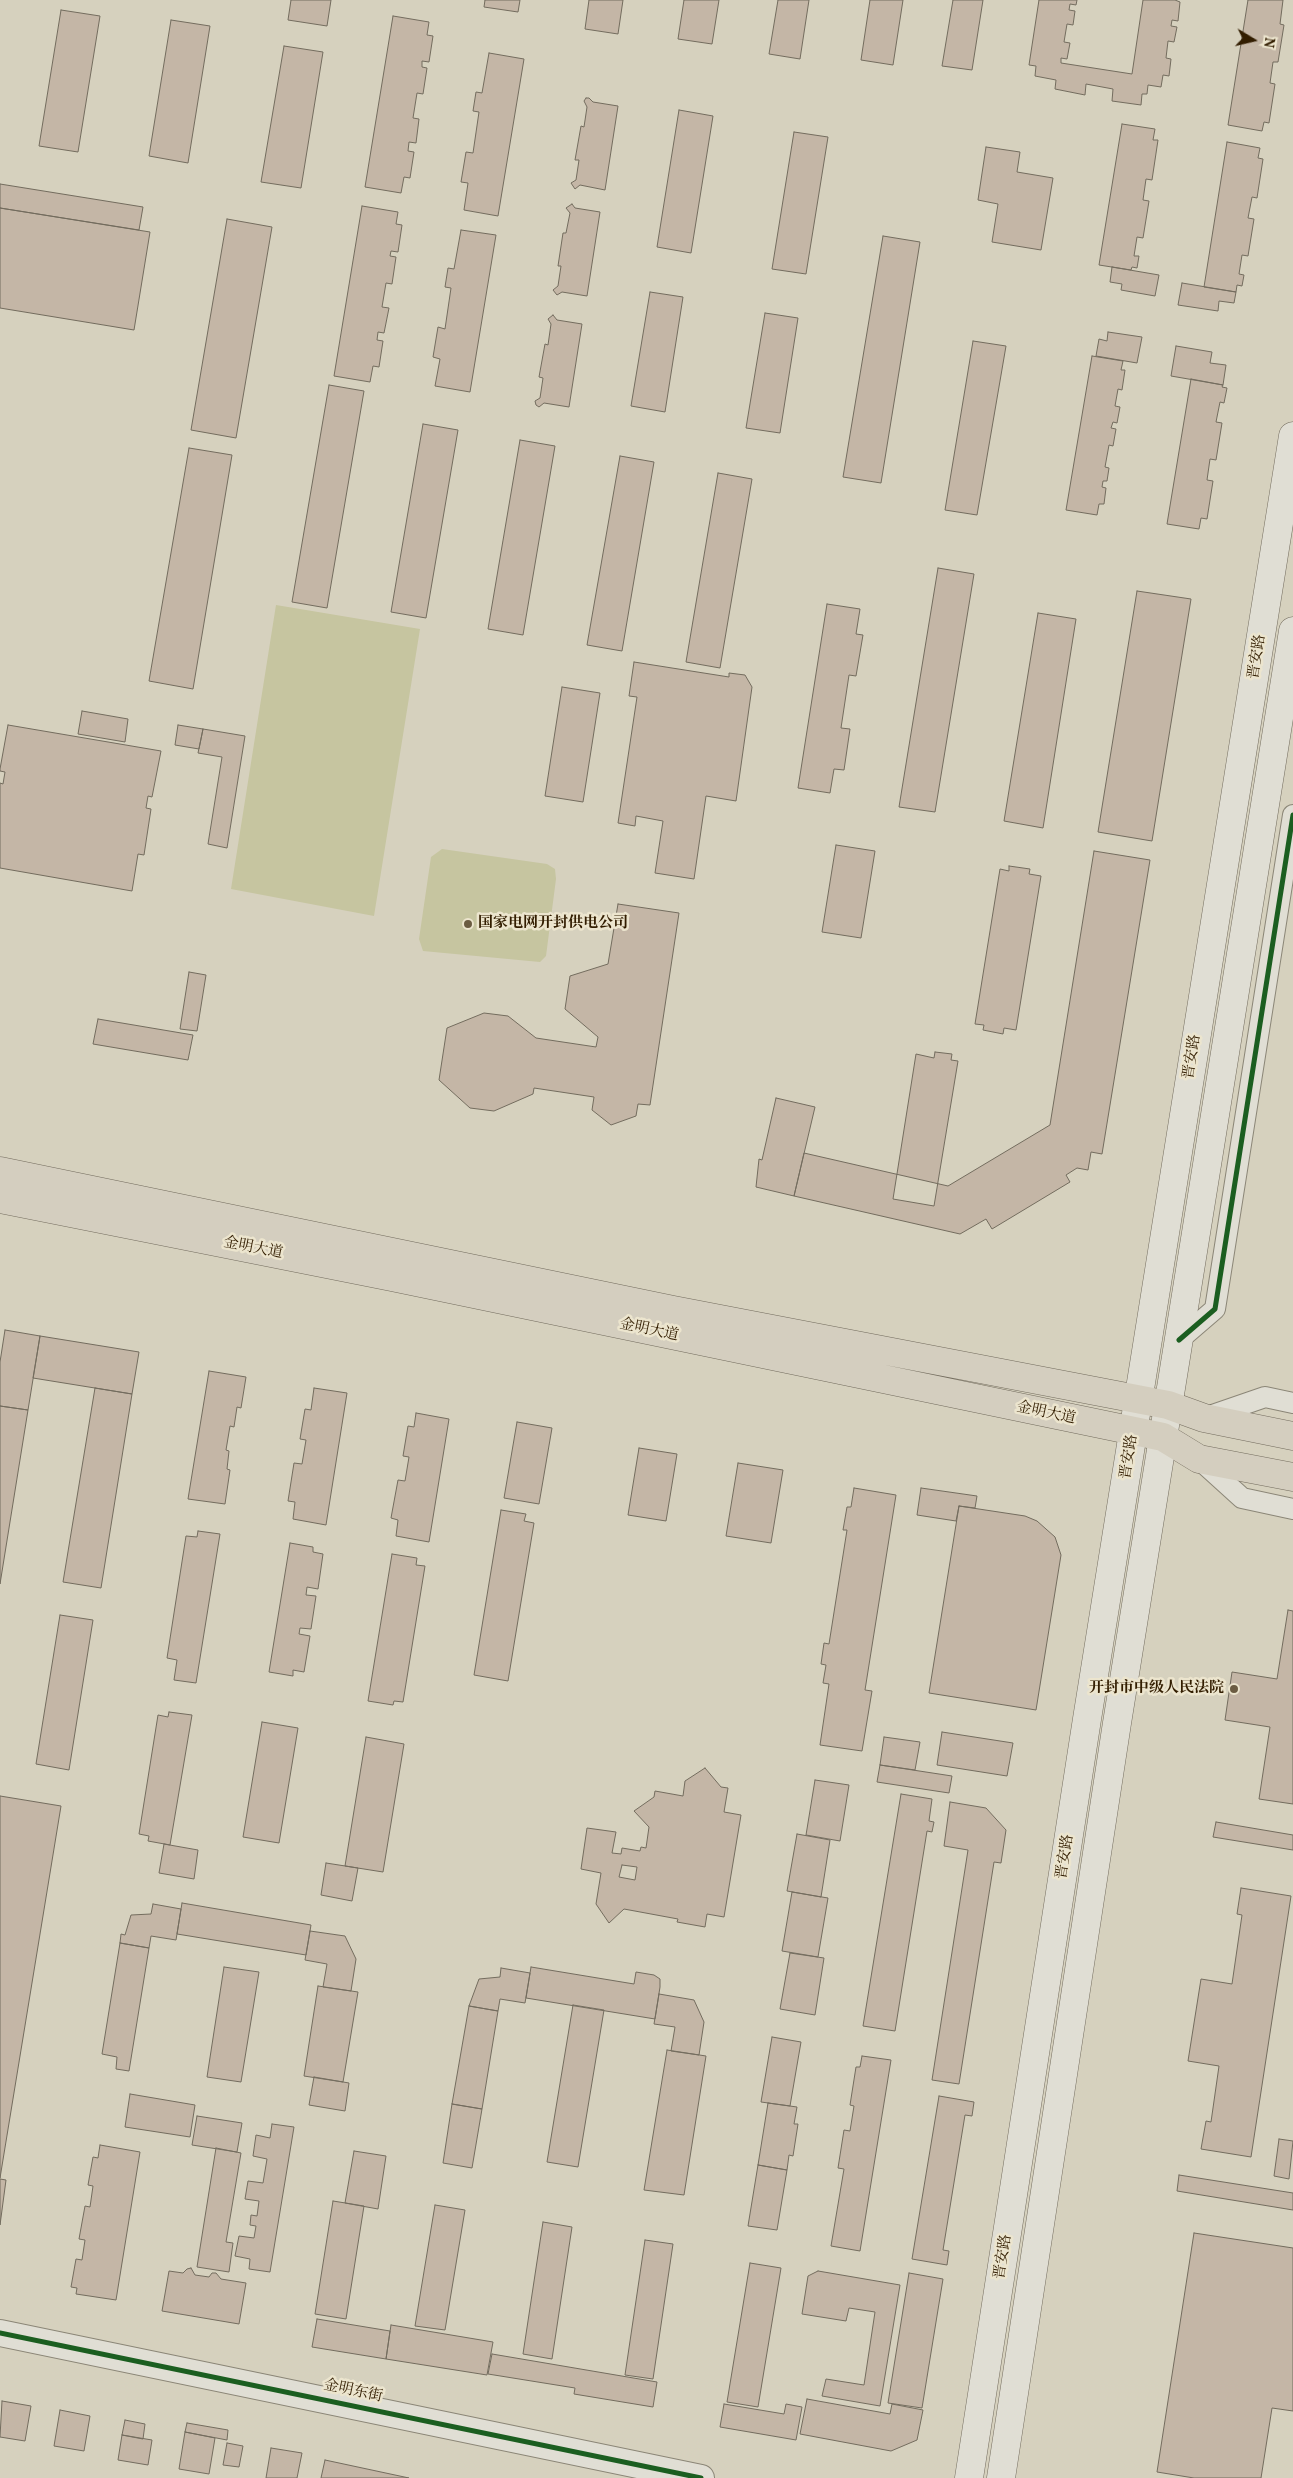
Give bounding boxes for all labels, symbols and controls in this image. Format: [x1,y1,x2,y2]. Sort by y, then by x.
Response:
north arrow [1228,15,1278,65]
text: N [1258,36,1278,49]
street label: 晋安路 [1246,633,1270,681]
place label: 国家电网开封供电公司 [478,915,628,933]
marker: 国家电网开封供电公司 [462,918,474,930]
street label: 晋安路 [1181,1033,1205,1081]
street label: 金明大道 [222,1234,284,1264]
street label: 金明大道 [618,1316,680,1346]
street label: 金明大道 [1015,1399,1077,1429]
street label: 晋安路 [1118,1433,1142,1481]
place label: 开封市中级人民法院 [1089,1680,1224,1698]
marker: 开封市中级人民法院 [1228,1683,1240,1695]
street label: 晋安路 [1054,1833,1078,1881]
street label: 晋安路 [992,2233,1016,2281]
street label: 金明东街 [322,2377,384,2407]

